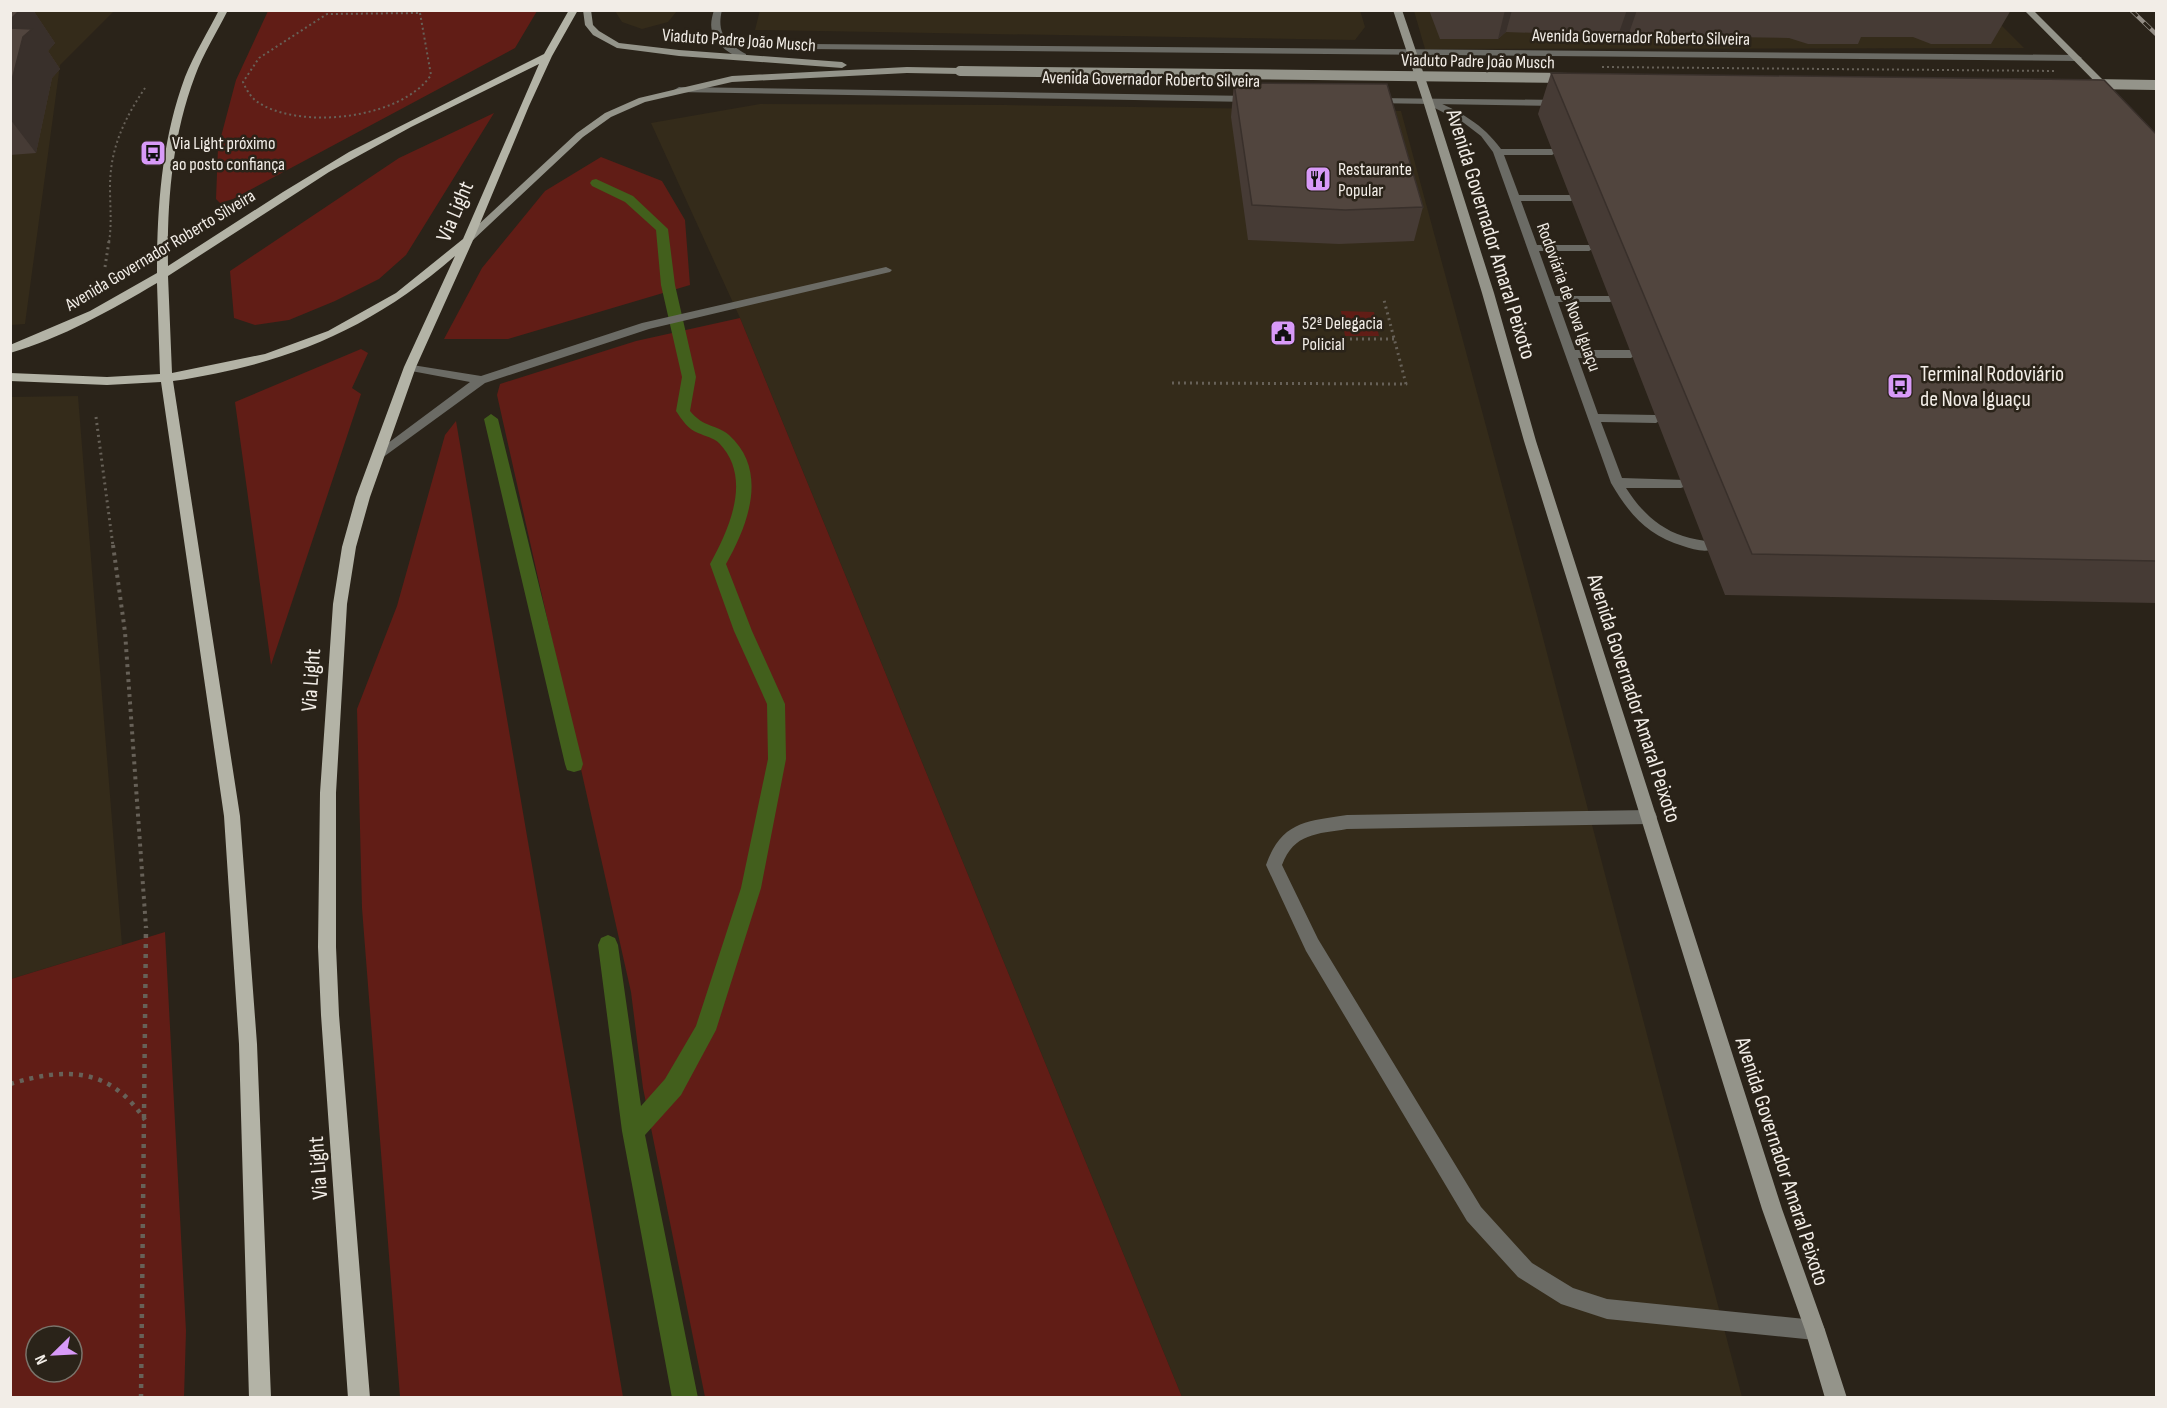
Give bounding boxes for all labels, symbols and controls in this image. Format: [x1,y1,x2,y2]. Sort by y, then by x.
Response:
street label: Viaduto Padre João Musch [661,25,816,56]
street label: Avenida Governador Roberto Silveira [1531,25,1750,50]
street label: Viaduto Padre João Musch [1401,50,1555,73]
street label: Avenida Governador Roberto Silveira [1041,67,1260,92]
street label: Avenida Governador Amaral Peixoto [1439,105,1541,363]
place label: Via Light próximo ao posto confiança [172,133,285,175]
bus stop icon: Via Light próximo ao posto confiança [138,138,168,168]
place label: Restaurante Popular [1338,159,1412,201]
restaurant icon: Restaurante Popular [1303,164,1333,194]
street label: Via Light [431,177,480,246]
street label: Avenida Governador Roberto Silveira [61,185,259,316]
street label: Rodoviária de Nova Iguaçu [1532,220,1605,374]
place label: 52ª Delegacia Policial [1302,313,1383,355]
public building icon: 52ª Delegacia Policial [1268,318,1298,348]
place label: Terminal Rodoviário de Nova Iguaçu [1920,361,2064,413]
bus stop icon: Terminal Rodoviário de Nova Iguaçu [1885,371,1915,401]
street label: Avenida Governador Amaral Peixoto [1580,570,1687,826]
street label: Via Light [296,647,327,713]
street label: Avenida Governador Amaral Peixoto [1728,1033,1835,1289]
street label: Via Light [303,1135,334,1200]
north arrow [24,1324,84,1384]
text: N [31,1352,52,1367]

